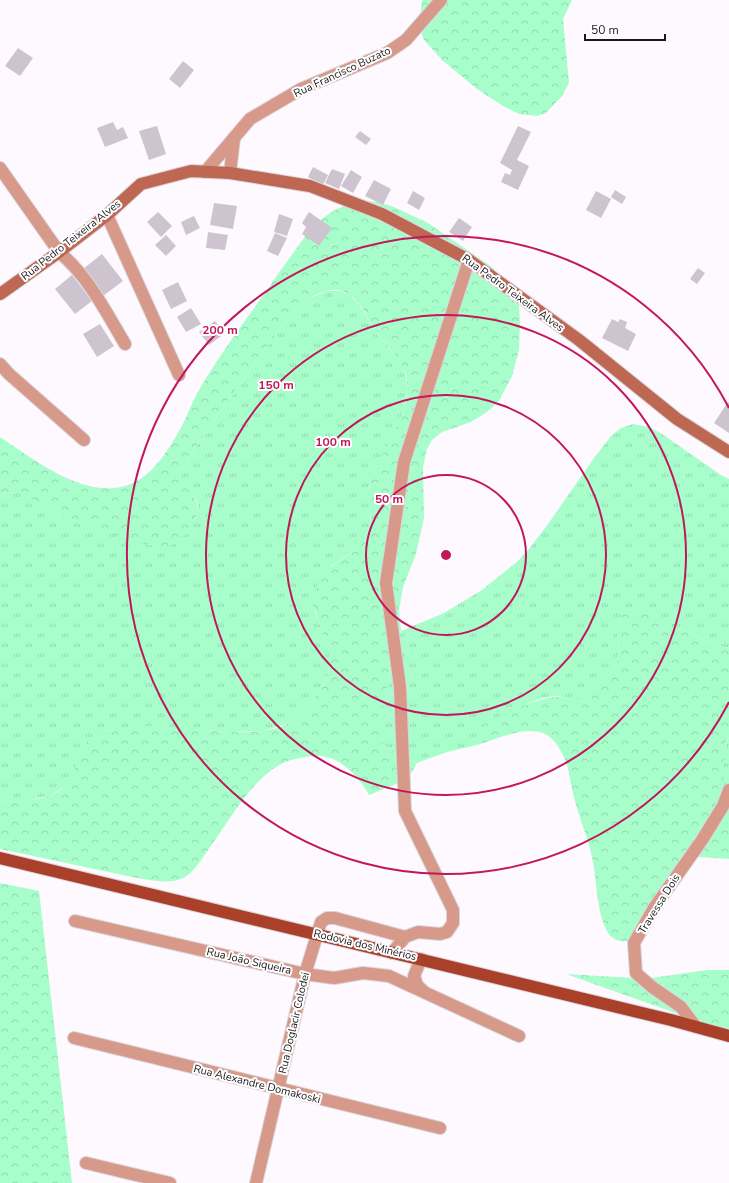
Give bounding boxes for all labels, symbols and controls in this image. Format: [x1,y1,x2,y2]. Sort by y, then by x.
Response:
scale bar [585,16,665,42]
text: 50 m [591,22,619,38]
street label: Rua Francisco Buzato [291,43,393,101]
street label: Rua Pedro Teixeira Alves [18,196,124,284]
street label: Rua Pedro Teixeira Alves [459,251,567,335]
text: 200 m [202,322,238,338]
text: 150 m [258,377,294,393]
text: 100 m [315,434,351,450]
text: 50 m [375,491,403,507]
centre of rings [439,548,453,562]
street label: Travessa Dois [635,871,683,937]
street label: Rodovia dos Minérios [312,926,418,964]
street label: Rua João Siqueira [205,944,293,978]
street label: Rua Doglacir Colodei [275,971,313,1075]
street label: Rua Alexandre Domakoski [192,1061,322,1107]

